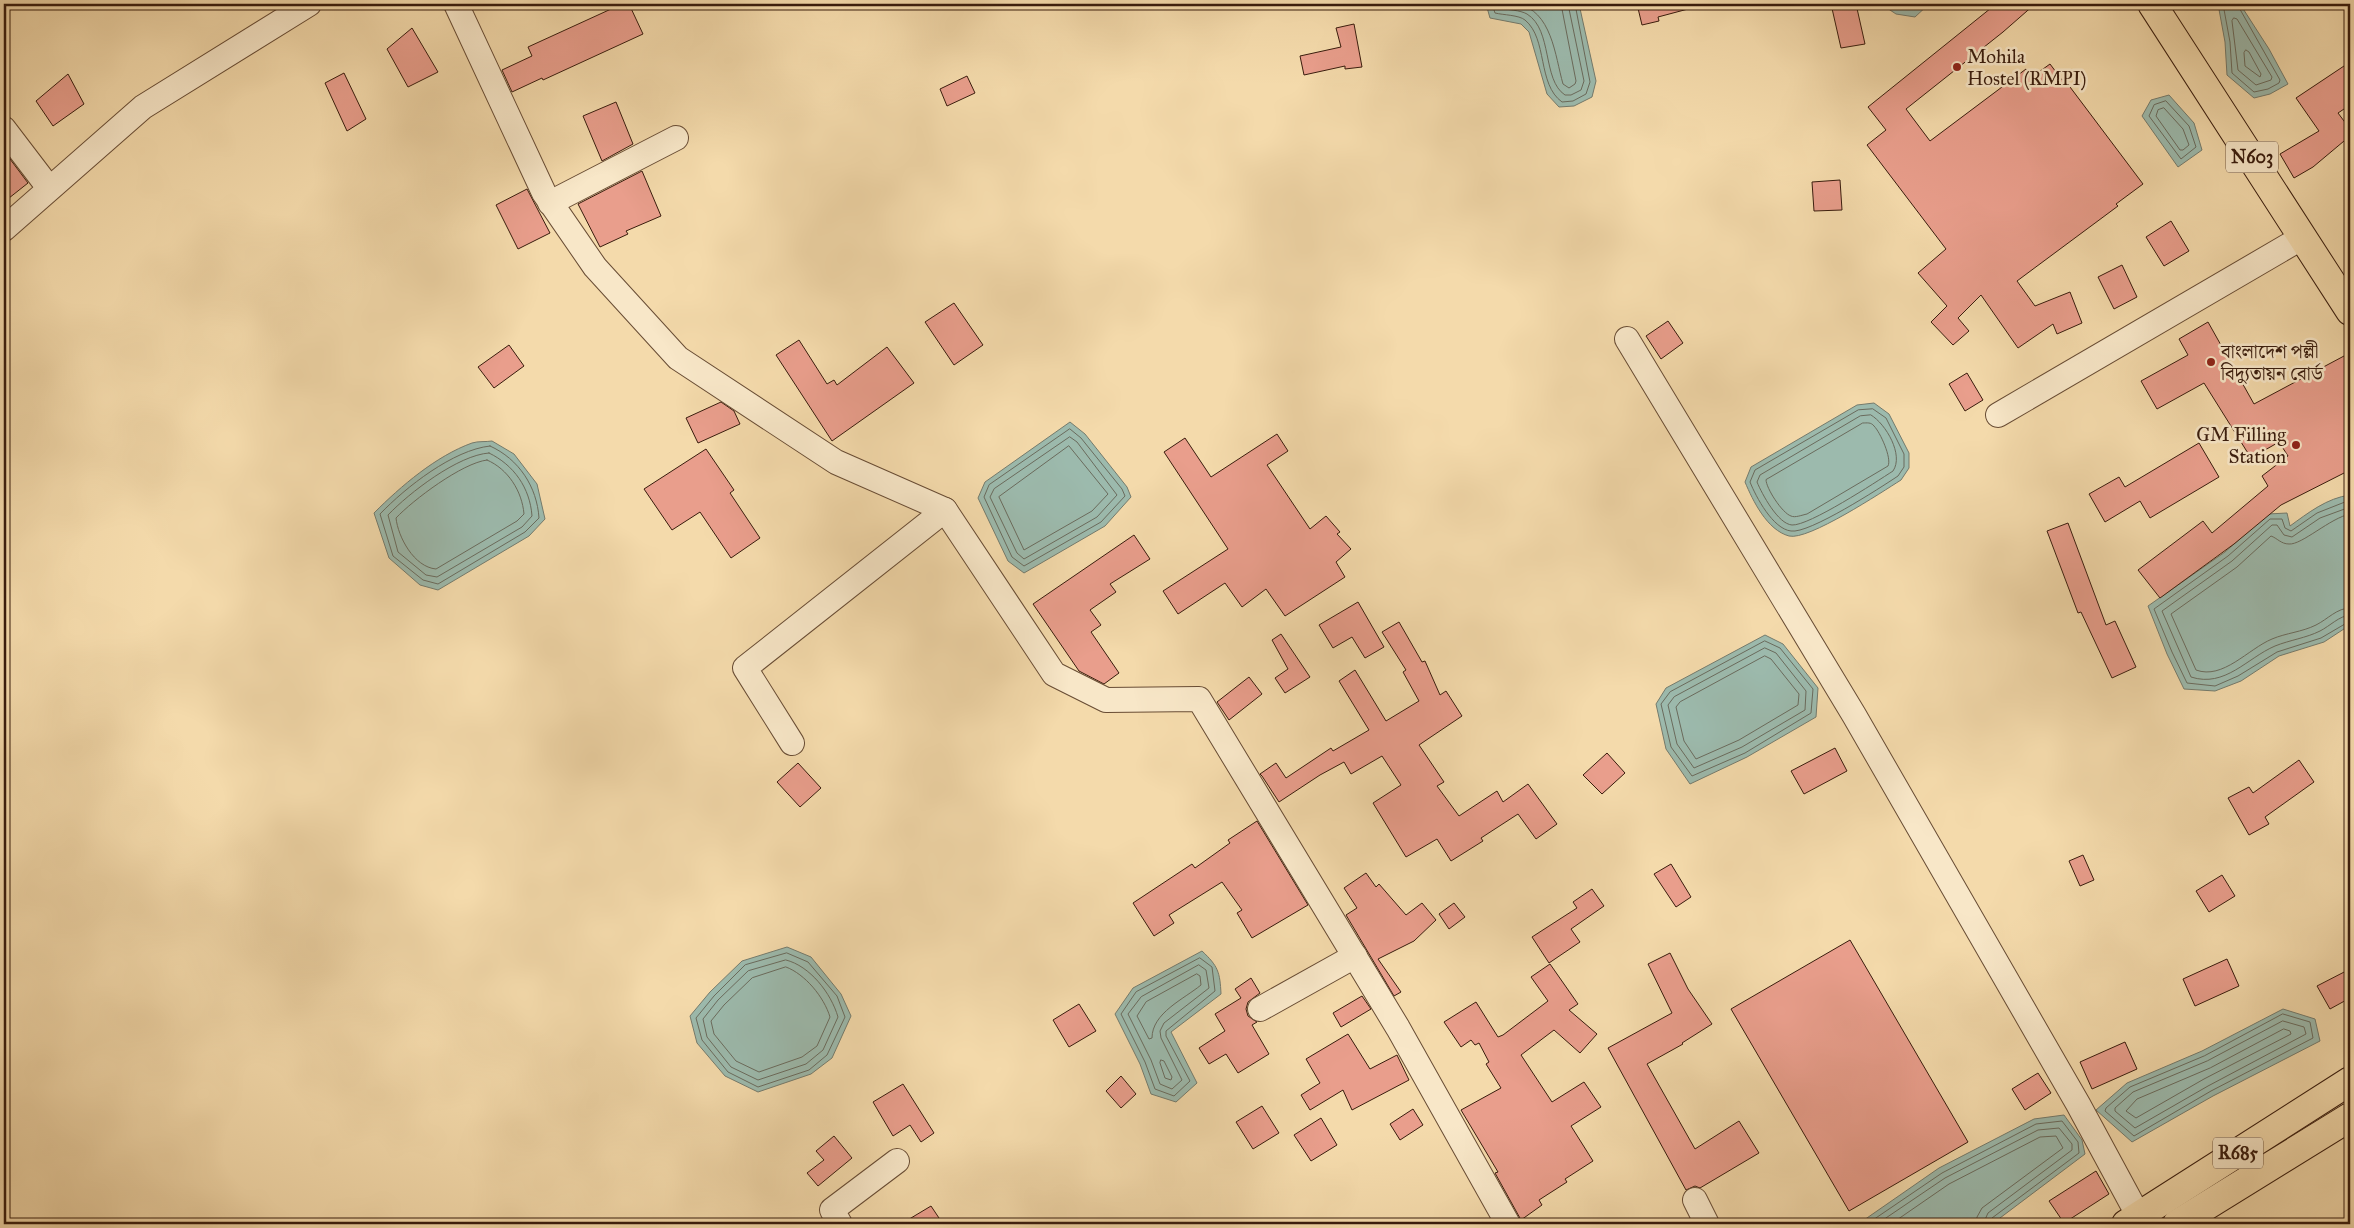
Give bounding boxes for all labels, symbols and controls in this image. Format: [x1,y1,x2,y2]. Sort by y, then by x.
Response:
place label: Mohila Hostel (RMPI) [1967,45,2086,91]
marker: Mohila Hostel (RMPI) [1951,61,1963,73]
road number: N603 [2226,142,2278,172]
place label: বাংলাদেশ পল্লী বিদ্যুতায়ন বোর্ড [2220,340,2324,385]
marker: বাংলাদেশ পল্লী বিদ্যুতায়ন বোর্ড [2205,356,2217,368]
place label: GM Filling Station [2196,423,2286,468]
marker: GM Filling Station [2290,439,2302,451]
road number: R685 [2213,1138,2263,1168]

